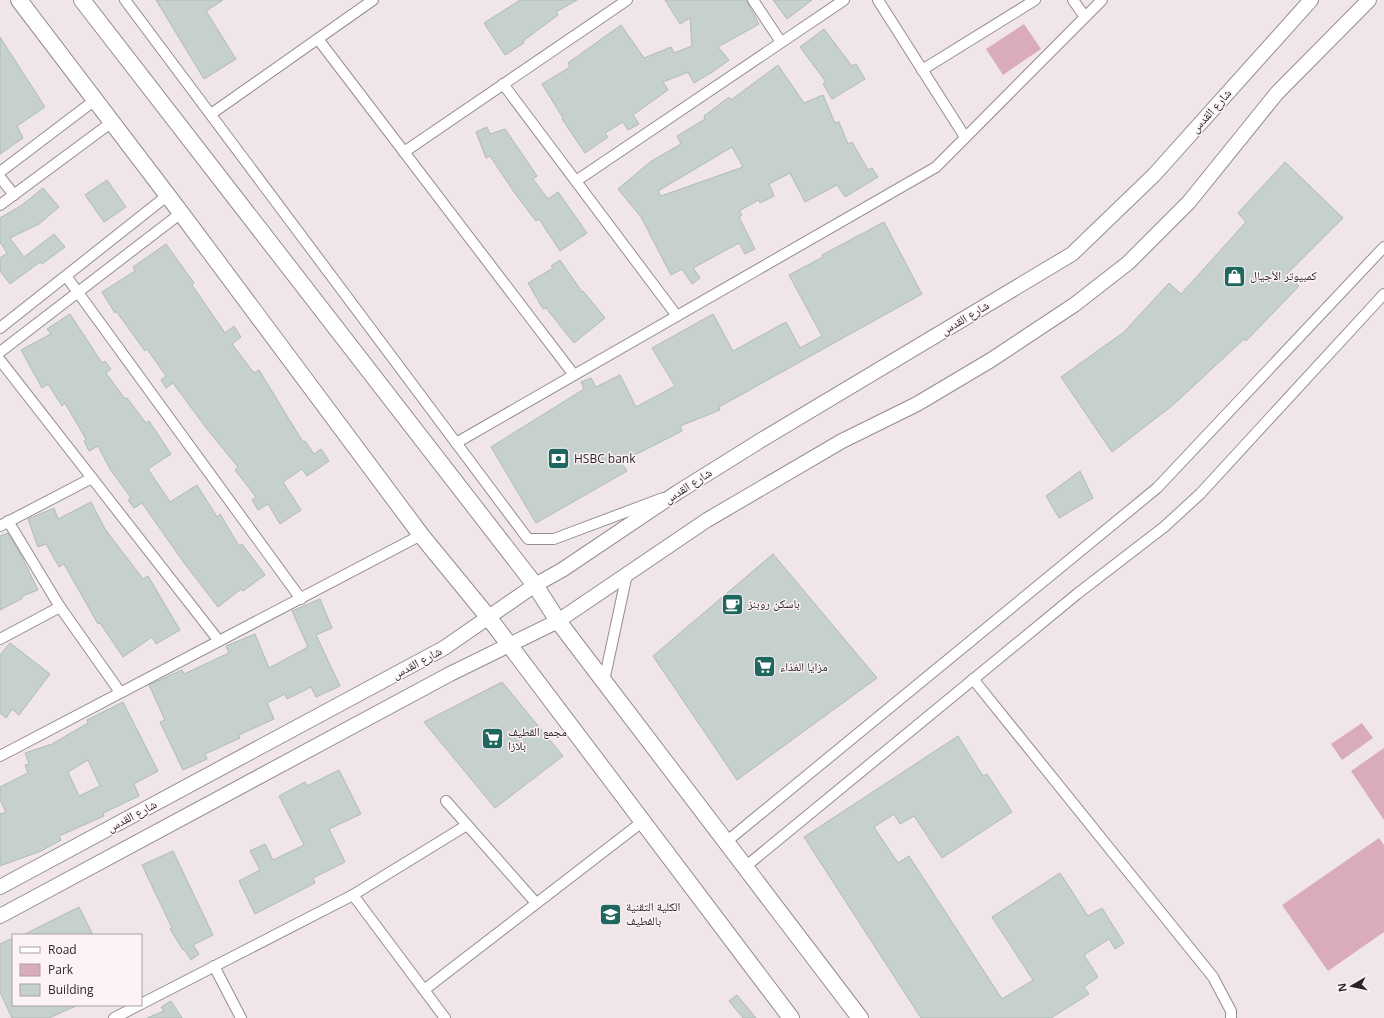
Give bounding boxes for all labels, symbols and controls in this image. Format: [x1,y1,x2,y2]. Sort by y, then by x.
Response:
street label: شارع القدس [1186,85,1235,136]
shop icon: كمبيوتر الأجيال [1222,263,1248,289]
place label: كمبيوتر الأجيال [1250,267,1317,284]
street label: شارع القدس [937,296,992,339]
bank icon: HSBC bank [546,446,572,472]
place label: HSBC bank [574,450,636,467]
street label: شارع القدس [661,464,715,507]
cafe icon: باسكن روبنز [719,591,745,617]
place label: باسكن روبنز [747,595,800,612]
street label: شارع القدس [389,642,445,683]
supermarket icon: مزايا الغذاء [751,654,777,680]
place label: مزايا الغذاء [780,658,828,675]
place label: مجمع القطيف بلازا [508,723,567,754]
supermarket icon: مجمع القطيف بلازا [480,726,506,752]
street label: شارع القدس [104,795,160,836]
place label: الكلية التقنية بالفطيف [626,898,680,929]
school or university icon: الكلية التقنية بالفطيف [597,901,623,927]
legend [12,934,142,1006]
text: Road [48,941,77,958]
text: Park [48,961,74,978]
north arrow [1332,966,1372,1006]
text: Building [48,981,94,998]
text: N [1334,982,1350,993]

